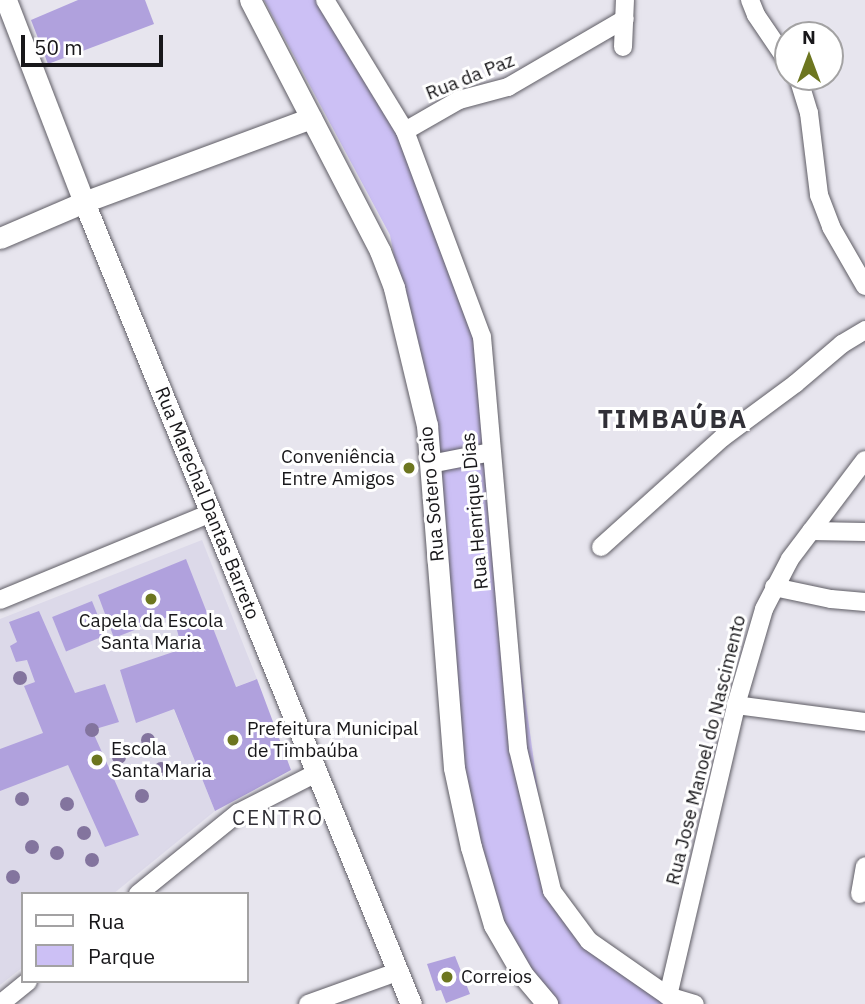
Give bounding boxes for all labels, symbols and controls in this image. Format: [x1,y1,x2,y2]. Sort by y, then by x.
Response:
scale bar [24,21,166,65]
north arrow [774,21,844,91]
text: N [802,25,816,49]
text: 50 m [34,33,83,61]
street label: Rua da Paz [422,49,518,105]
street label: Rua Marechal Dantas Barreto [150,383,264,623]
district label: TIMBAÚBA [599,403,747,435]
street label: Rua Sotero Caio [415,425,449,563]
street label: Rua Henrique Dias [457,432,493,590]
place label: Conveniência Entre Amigos [281,446,395,490]
marker: Conveniência Entre Amigos [401,460,417,476]
marker: Capela da Escola Santa Maria [143,591,159,607]
place label: Capela da Escola Santa Maria [79,610,223,654]
street label: Rua Jose Manoel do Nascimento [661,613,751,887]
place label: Prefeitura Municipal de Timbaúba [247,718,418,762]
marker: Prefeitura Municipal de Timbaúba [225,732,241,748]
place label: Escola Santa Maria [111,738,212,782]
marker: Escola Santa Maria [89,752,105,768]
district label: CENTRO [233,804,323,830]
legend [21,892,248,983]
text: Rua [88,907,125,935]
text: Parque [88,942,155,970]
place label: Correios [461,966,532,988]
marker: Correios [439,969,455,985]

